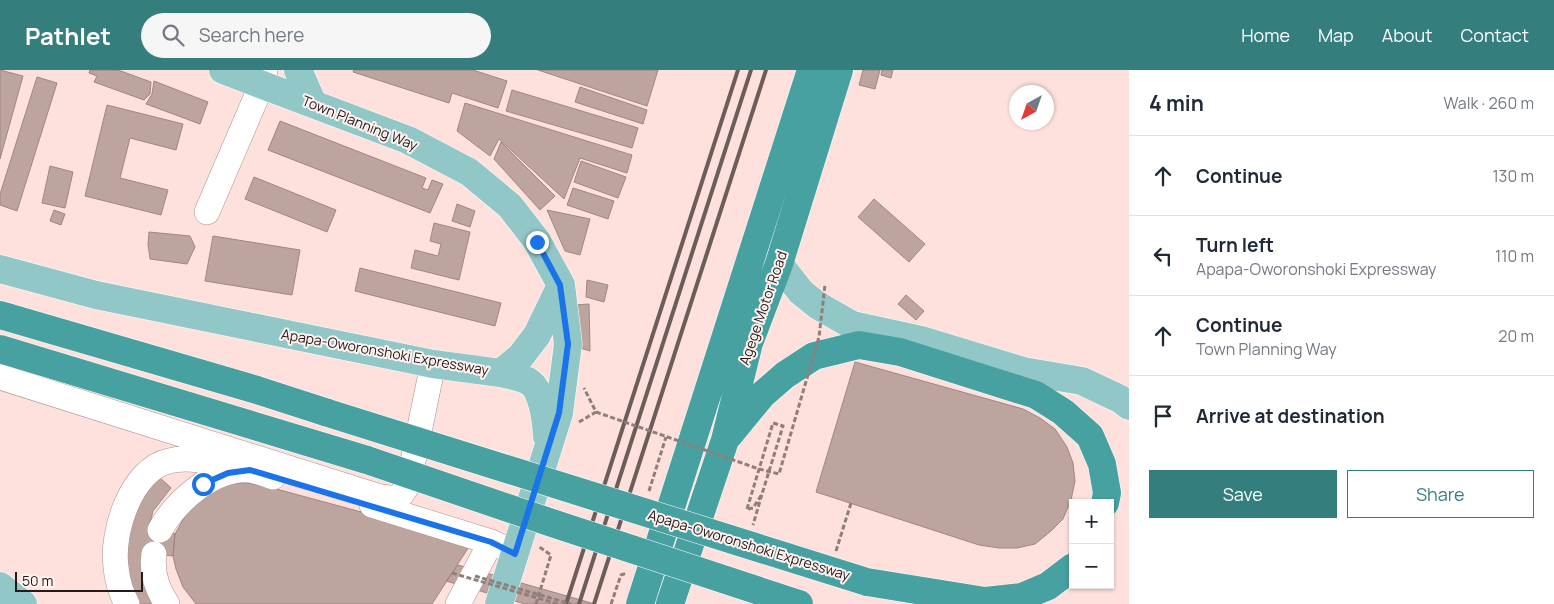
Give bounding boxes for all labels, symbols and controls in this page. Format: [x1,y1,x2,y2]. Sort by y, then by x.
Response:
search box [141,13,491,58]
text: Pathlet [25,19,111,52]
icon: search [159,21,187,49]
text: Search here [199,22,304,48]
text: Home [1241,23,1290,47]
text: Map [1318,23,1354,47]
text: About [1382,23,1432,47]
text: Contact [1460,23,1529,47]
north arrow [1009,85,1054,130]
text: 4 min [1149,89,1204,117]
street label: Town Planning Way [300,91,421,155]
text: Walk · 260 m [1444,92,1534,114]
icon: ahead [1149,162,1177,190]
text: Continue [1196,163,1282,189]
text: 130 m [1492,165,1534,187]
route end [526,231,549,254]
text: Turn left [1196,232,1274,258]
icon: left [1149,242,1177,270]
text: 110 m [1495,245,1534,267]
street label: Agege Motor Road [734,248,791,367]
text: Apapa-Oworonshoki Expressway [1196,258,1437,280]
text: Continue [1196,312,1282,338]
icon: ahead [1149,322,1177,350]
street label: Apapa-Oworonshoki Expressway [280,324,491,379]
text: 20 m [1498,325,1534,347]
text: Town Planning Way [1196,338,1337,360]
icon: arrive [1149,402,1177,430]
text: Arrive at destination [1196,403,1385,429]
button: Save [1149,470,1337,518]
button: Share [1347,470,1534,518]
route start [192,473,215,496]
map controls [1069,499,1114,589]
button: + [1069,499,1114,544]
street label: Apapa-Oworonshoki Expressway [646,505,853,585]
button: − [1069,544,1114,589]
scale bar [15,569,142,592]
text: 50 m [22,571,53,590]

